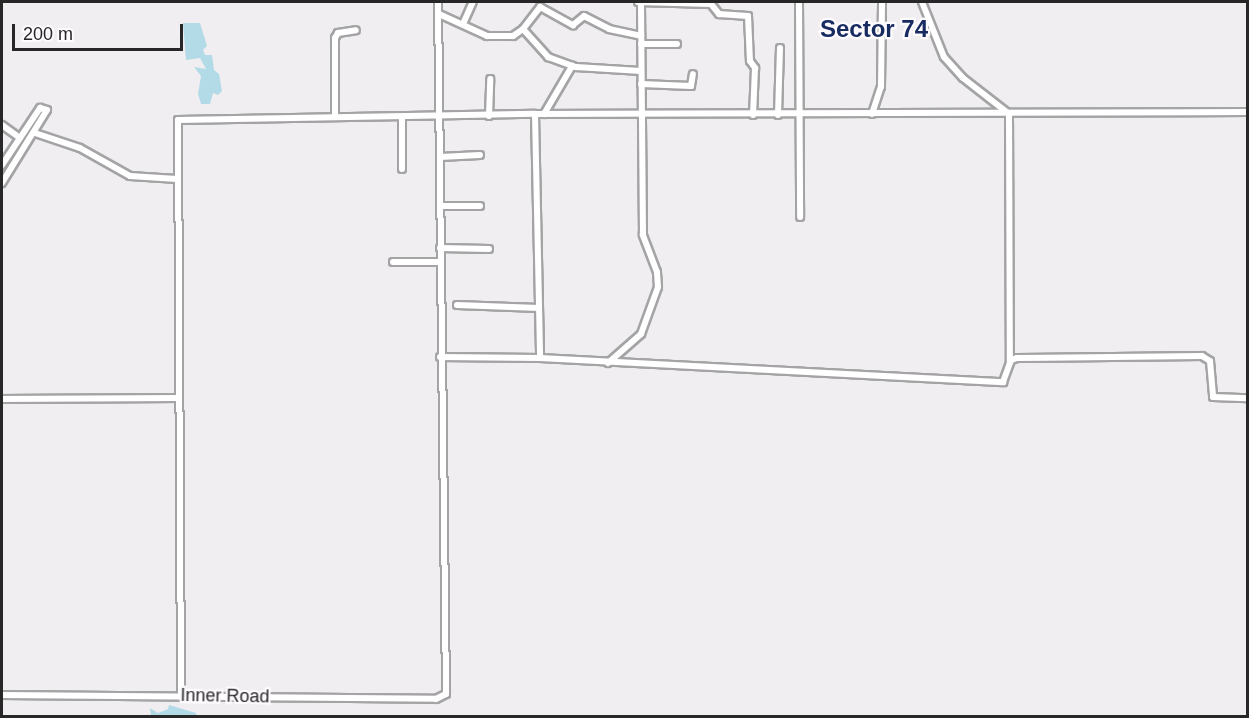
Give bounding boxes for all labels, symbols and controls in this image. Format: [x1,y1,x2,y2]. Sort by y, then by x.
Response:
scale bar [15,12,186,50]
district label: Sector 74 [820,15,928,43]
text: 200 m [23,24,73,44]
street label: Inner Road [180,684,270,708]

